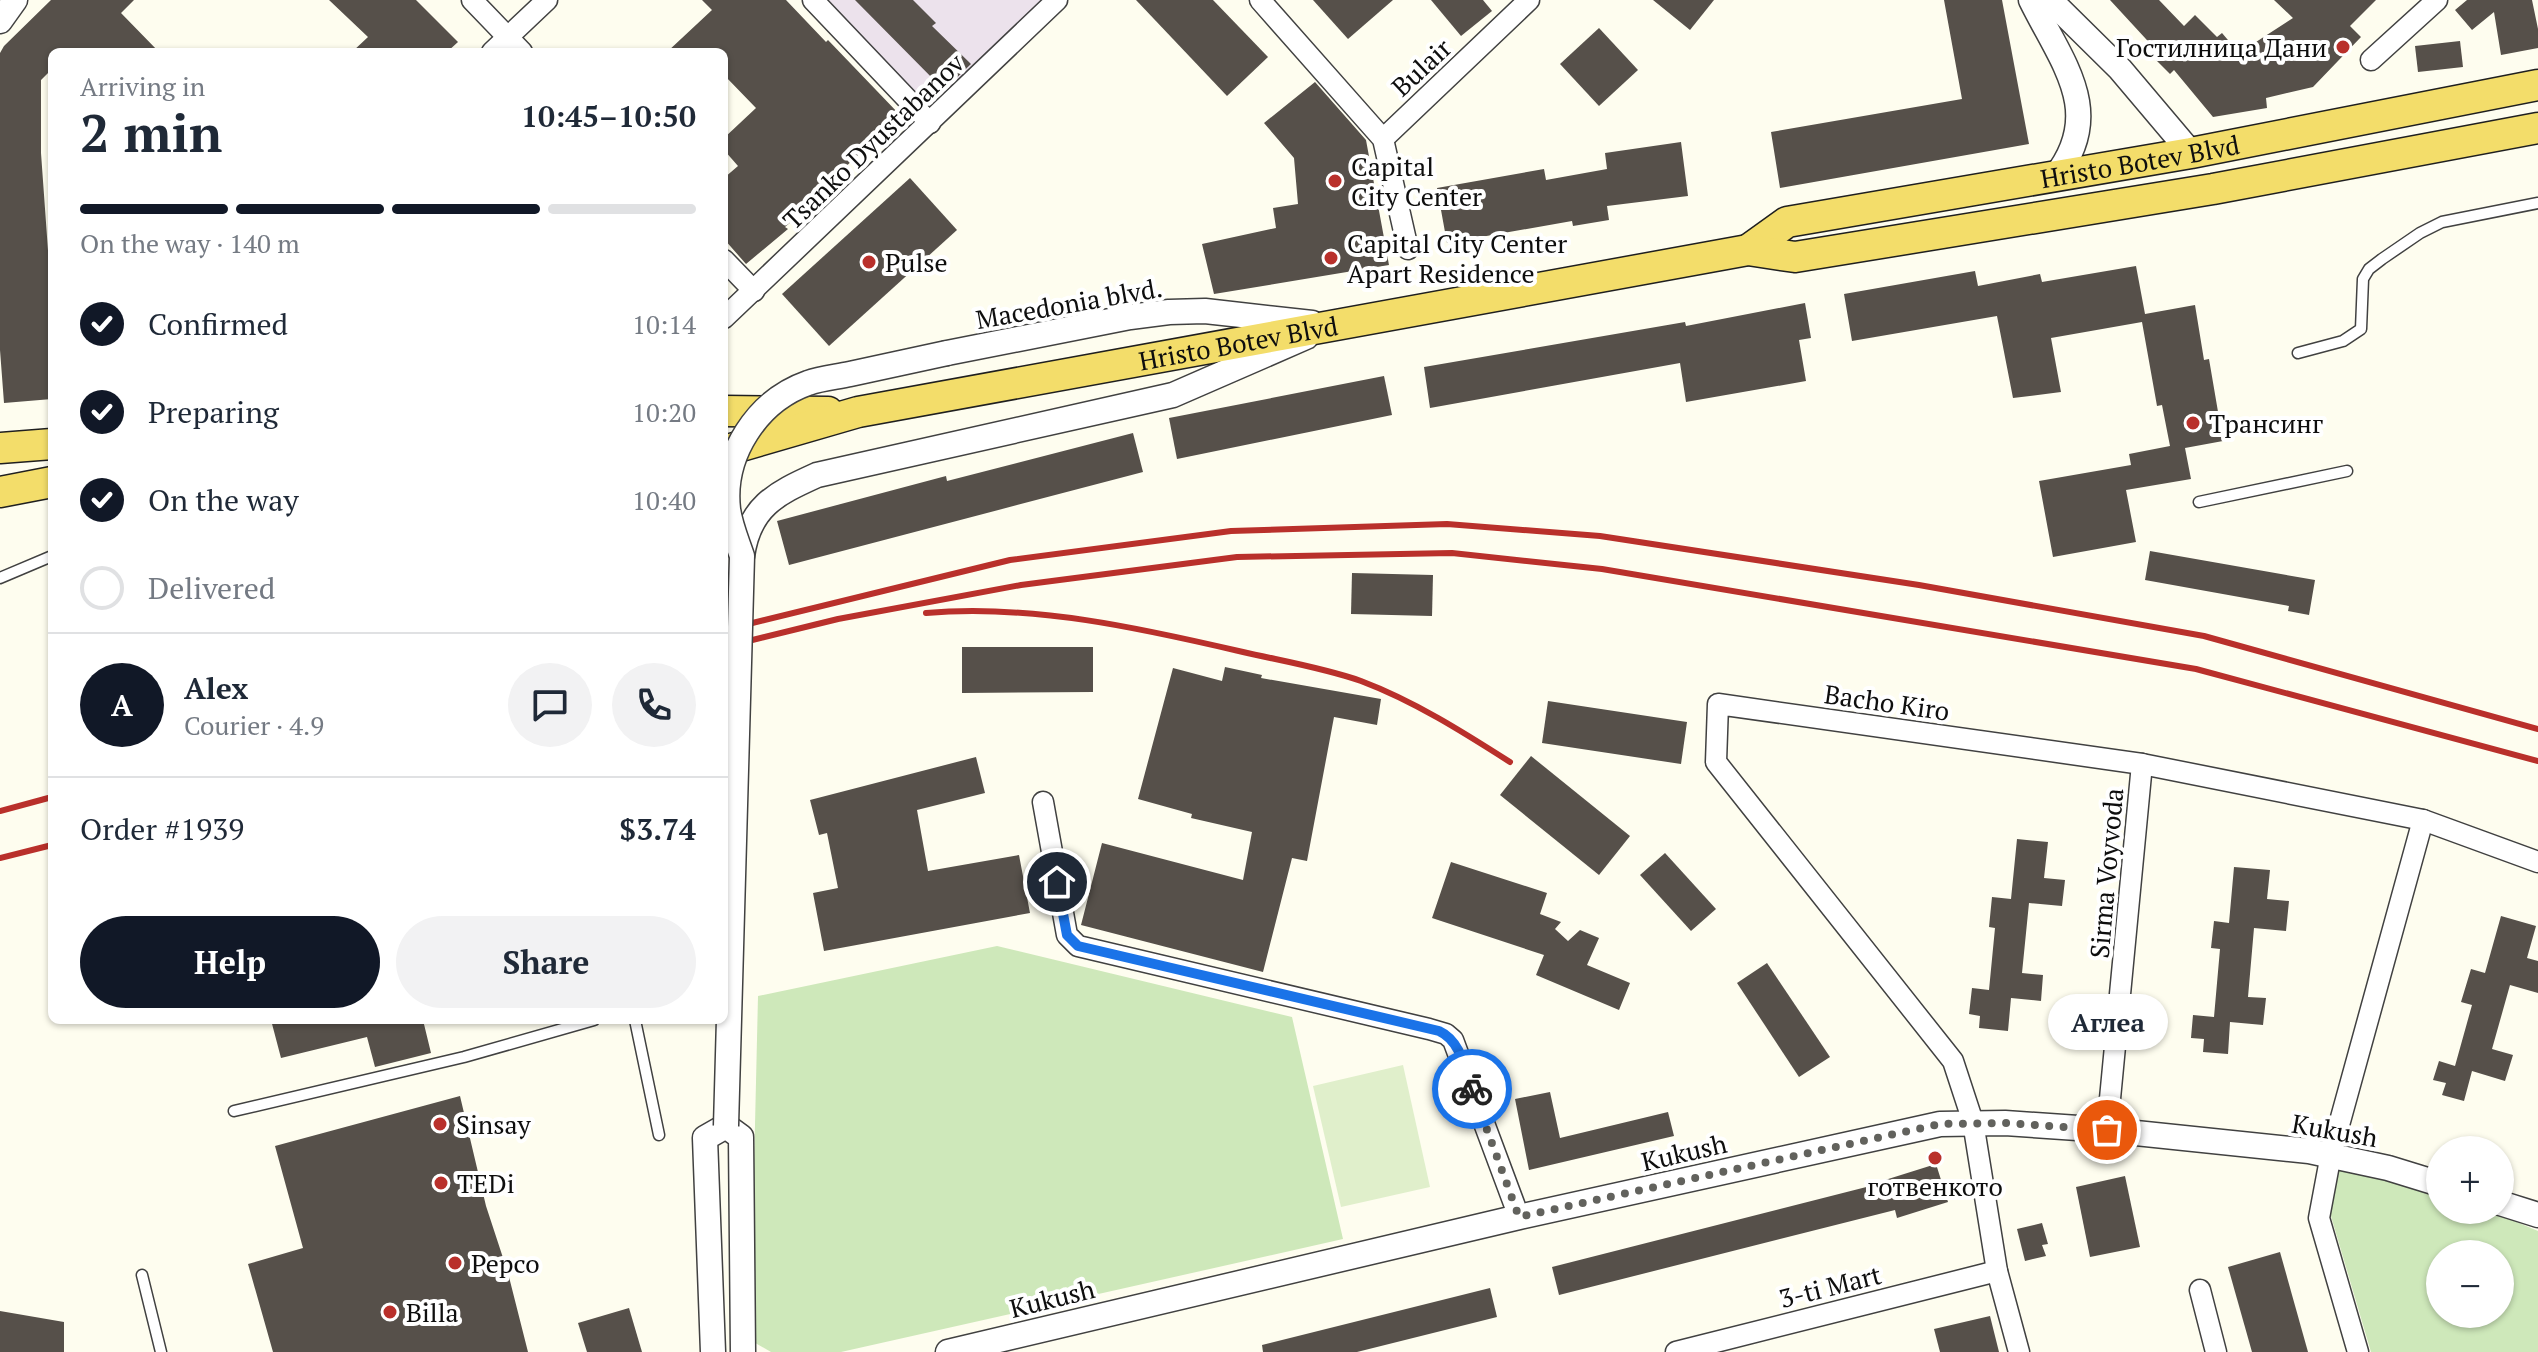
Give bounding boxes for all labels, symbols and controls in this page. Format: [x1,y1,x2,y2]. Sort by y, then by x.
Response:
place label: Гостилница Дани [2116,30,2327,64]
street label: Bulair [1384,31,1458,103]
marker: Гостилница Дани [2334,38,2352,56]
street label: Tsanko Dyustabanov [775,45,971,236]
text: Arriving in [80,69,205,103]
text: 10:45–10:50 [521,96,696,136]
text: 2 min [80,98,222,167]
street label: Hristo Botev Blvd [2038,127,2242,195]
place label: Capital City Center [1351,149,1482,213]
marker: Capital City Center [1326,172,1344,190]
text: On the way · 140 m [80,226,300,260]
place label: Capital City Center Apart Residence [1347,226,1567,290]
place label: Pulse [885,245,948,279]
marker: Capital City Center Apart Residence [1322,249,1340,267]
marker: Pulse [860,253,878,271]
street label: Macedonia blvd. [973,270,1165,336]
icon: check [80,302,124,346]
text: Confirmed [148,304,288,344]
text: 10:14 [632,307,696,341]
street label: Hristo Botev Blvd [1136,308,1340,378]
icon: check [80,390,124,434]
text: Preparing [148,392,279,432]
text: 10:20 [632,395,696,429]
place label: Трансинг [2209,406,2323,440]
marker: Трансинг [2184,414,2202,432]
icon: check [80,478,124,522]
text: On the way [148,480,299,520]
text: 10:40 [632,483,696,517]
text: Delivered [148,568,275,608]
button: chat [508,663,592,747]
button: phone [612,663,696,747]
text: Alex [184,668,248,708]
street label: Bacho Kiro [1822,676,1952,728]
text: A [111,685,133,725]
text: Courier · 4.9 [184,708,324,742]
street label: Sirma Voyvoda [2082,786,2130,960]
text: Order #1939 [80,809,244,849]
text: $3.74 [619,809,696,849]
pin [1023,848,1091,916]
icon: home [1035,860,1079,904]
button: Help [80,916,380,1008]
button: Share [396,916,696,1008]
callout: Аглеа [2047,994,2167,1050]
text: Аглеа [2071,1005,2145,1039]
courier [1432,1049,1512,1129]
icon: bike [1450,1067,1494,1111]
pin [2073,1096,2141,1164]
street label: Kukush [2289,1106,2381,1154]
place label: Sinsay [456,1107,532,1141]
icon: bag [2085,1108,2129,1152]
marker: Sinsay [431,1115,449,1133]
street label: Kukush [1638,1126,1730,1178]
map controls [2426,1136,2514,1328]
button: + [2426,1136,2514,1224]
marker: готвенкото [1926,1149,1944,1167]
place label: TEDi [457,1166,514,1200]
place label: готвенкото [1867,1169,2003,1203]
marker: TEDi [432,1174,450,1192]
button: − [2426,1240,2514,1328]
place label: Pepco [471,1246,540,1280]
marker: Pepco [446,1254,464,1272]
street label: 3-ti Mart [1775,1257,1885,1315]
street label: Kukush [1006,1271,1098,1325]
place label: Billa [406,1295,459,1329]
marker: Billa [381,1303,399,1321]

